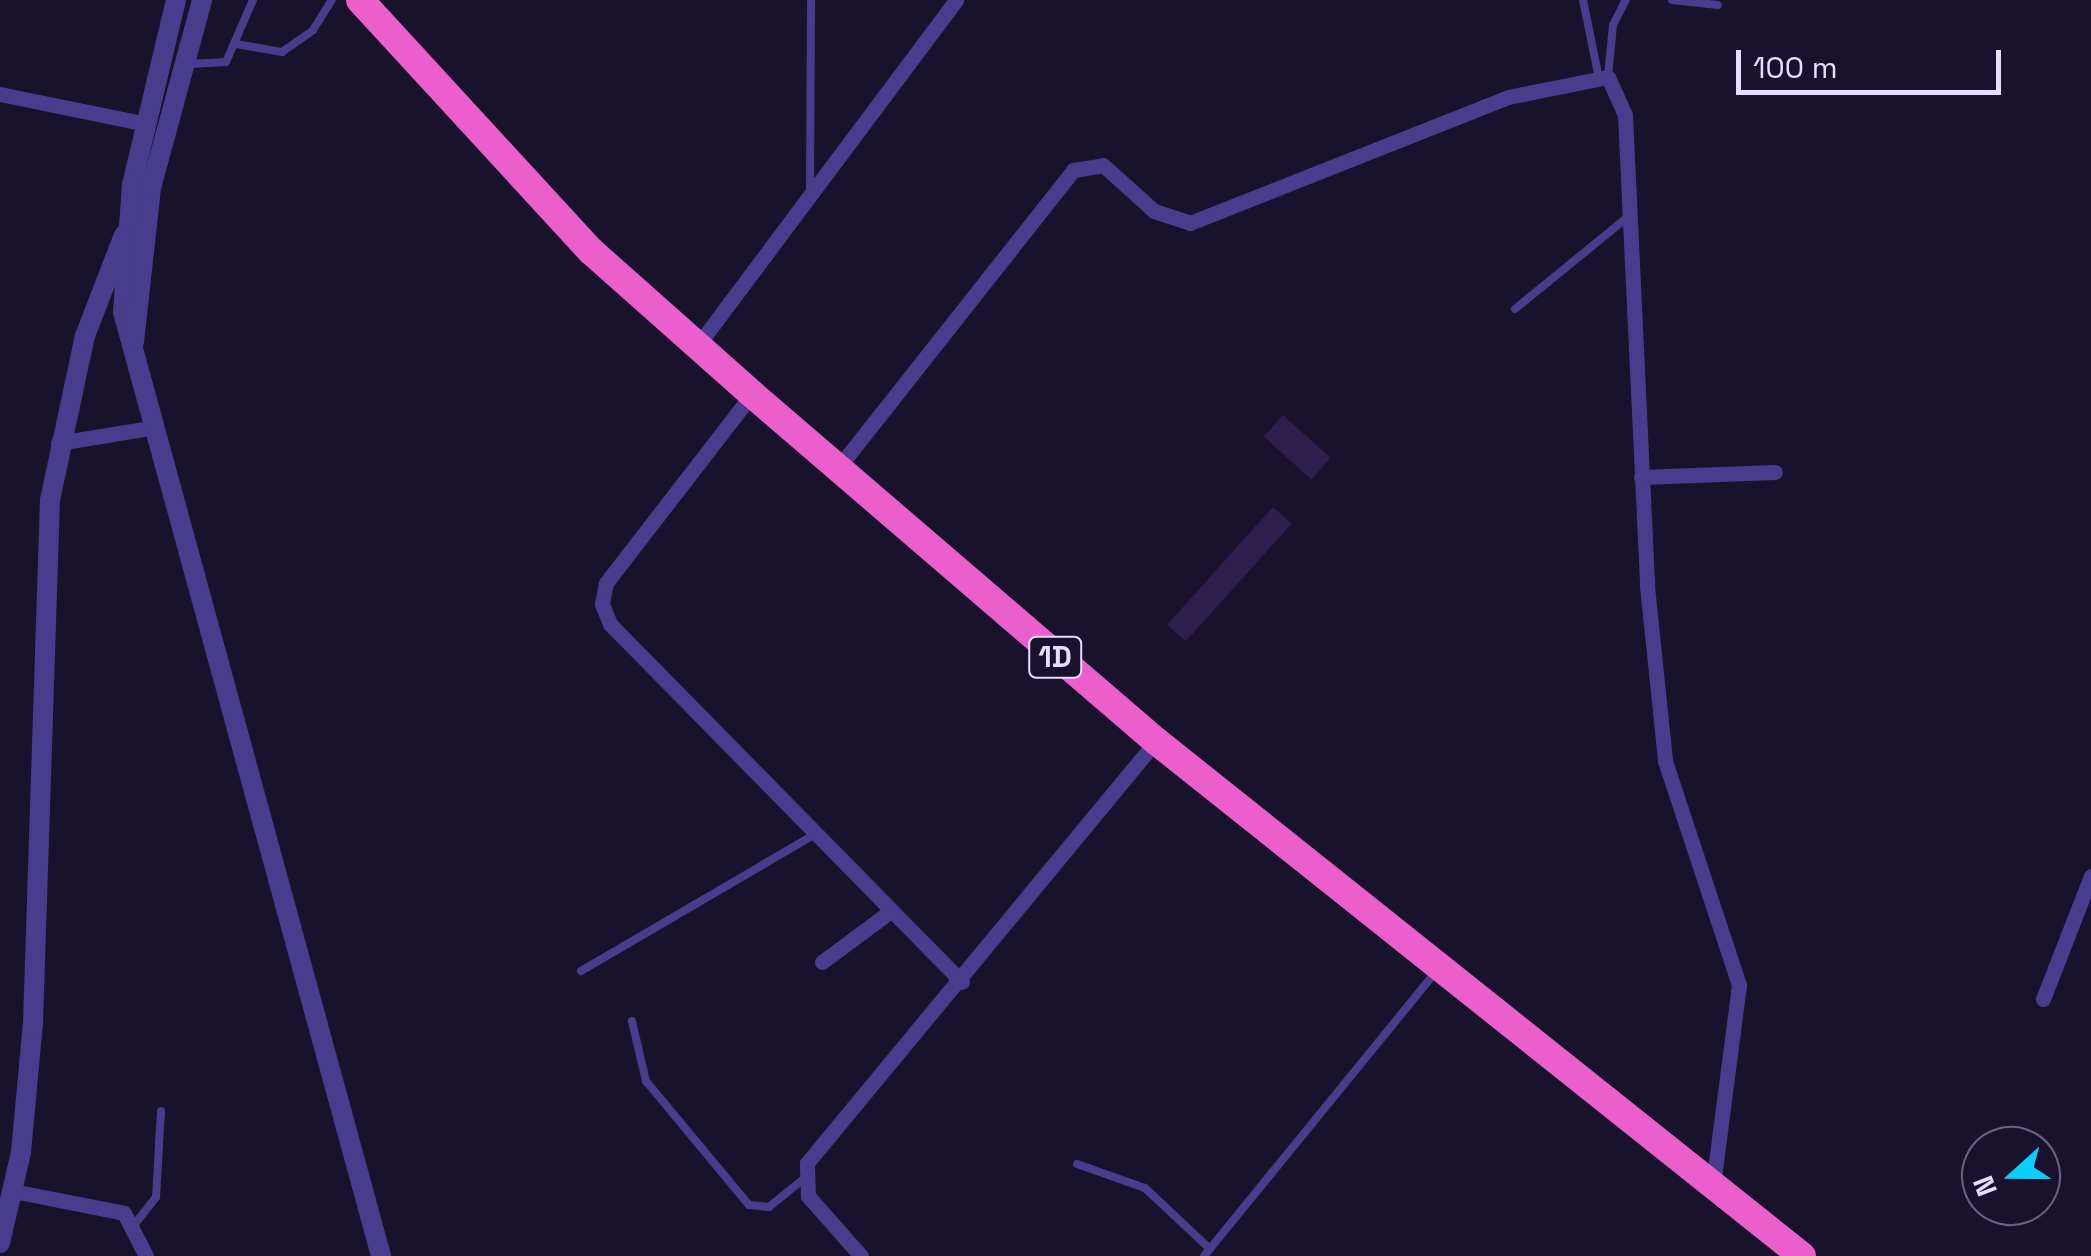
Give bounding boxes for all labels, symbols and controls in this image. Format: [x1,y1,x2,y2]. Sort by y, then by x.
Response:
scale bar [1741,30,2006,92]
text: 100 m [1753,48,1838,87]
road number: 1D [1028,632,1082,682]
north arrow [1961,1126,2061,1226]
text: N [1965,1171,2005,1201]

